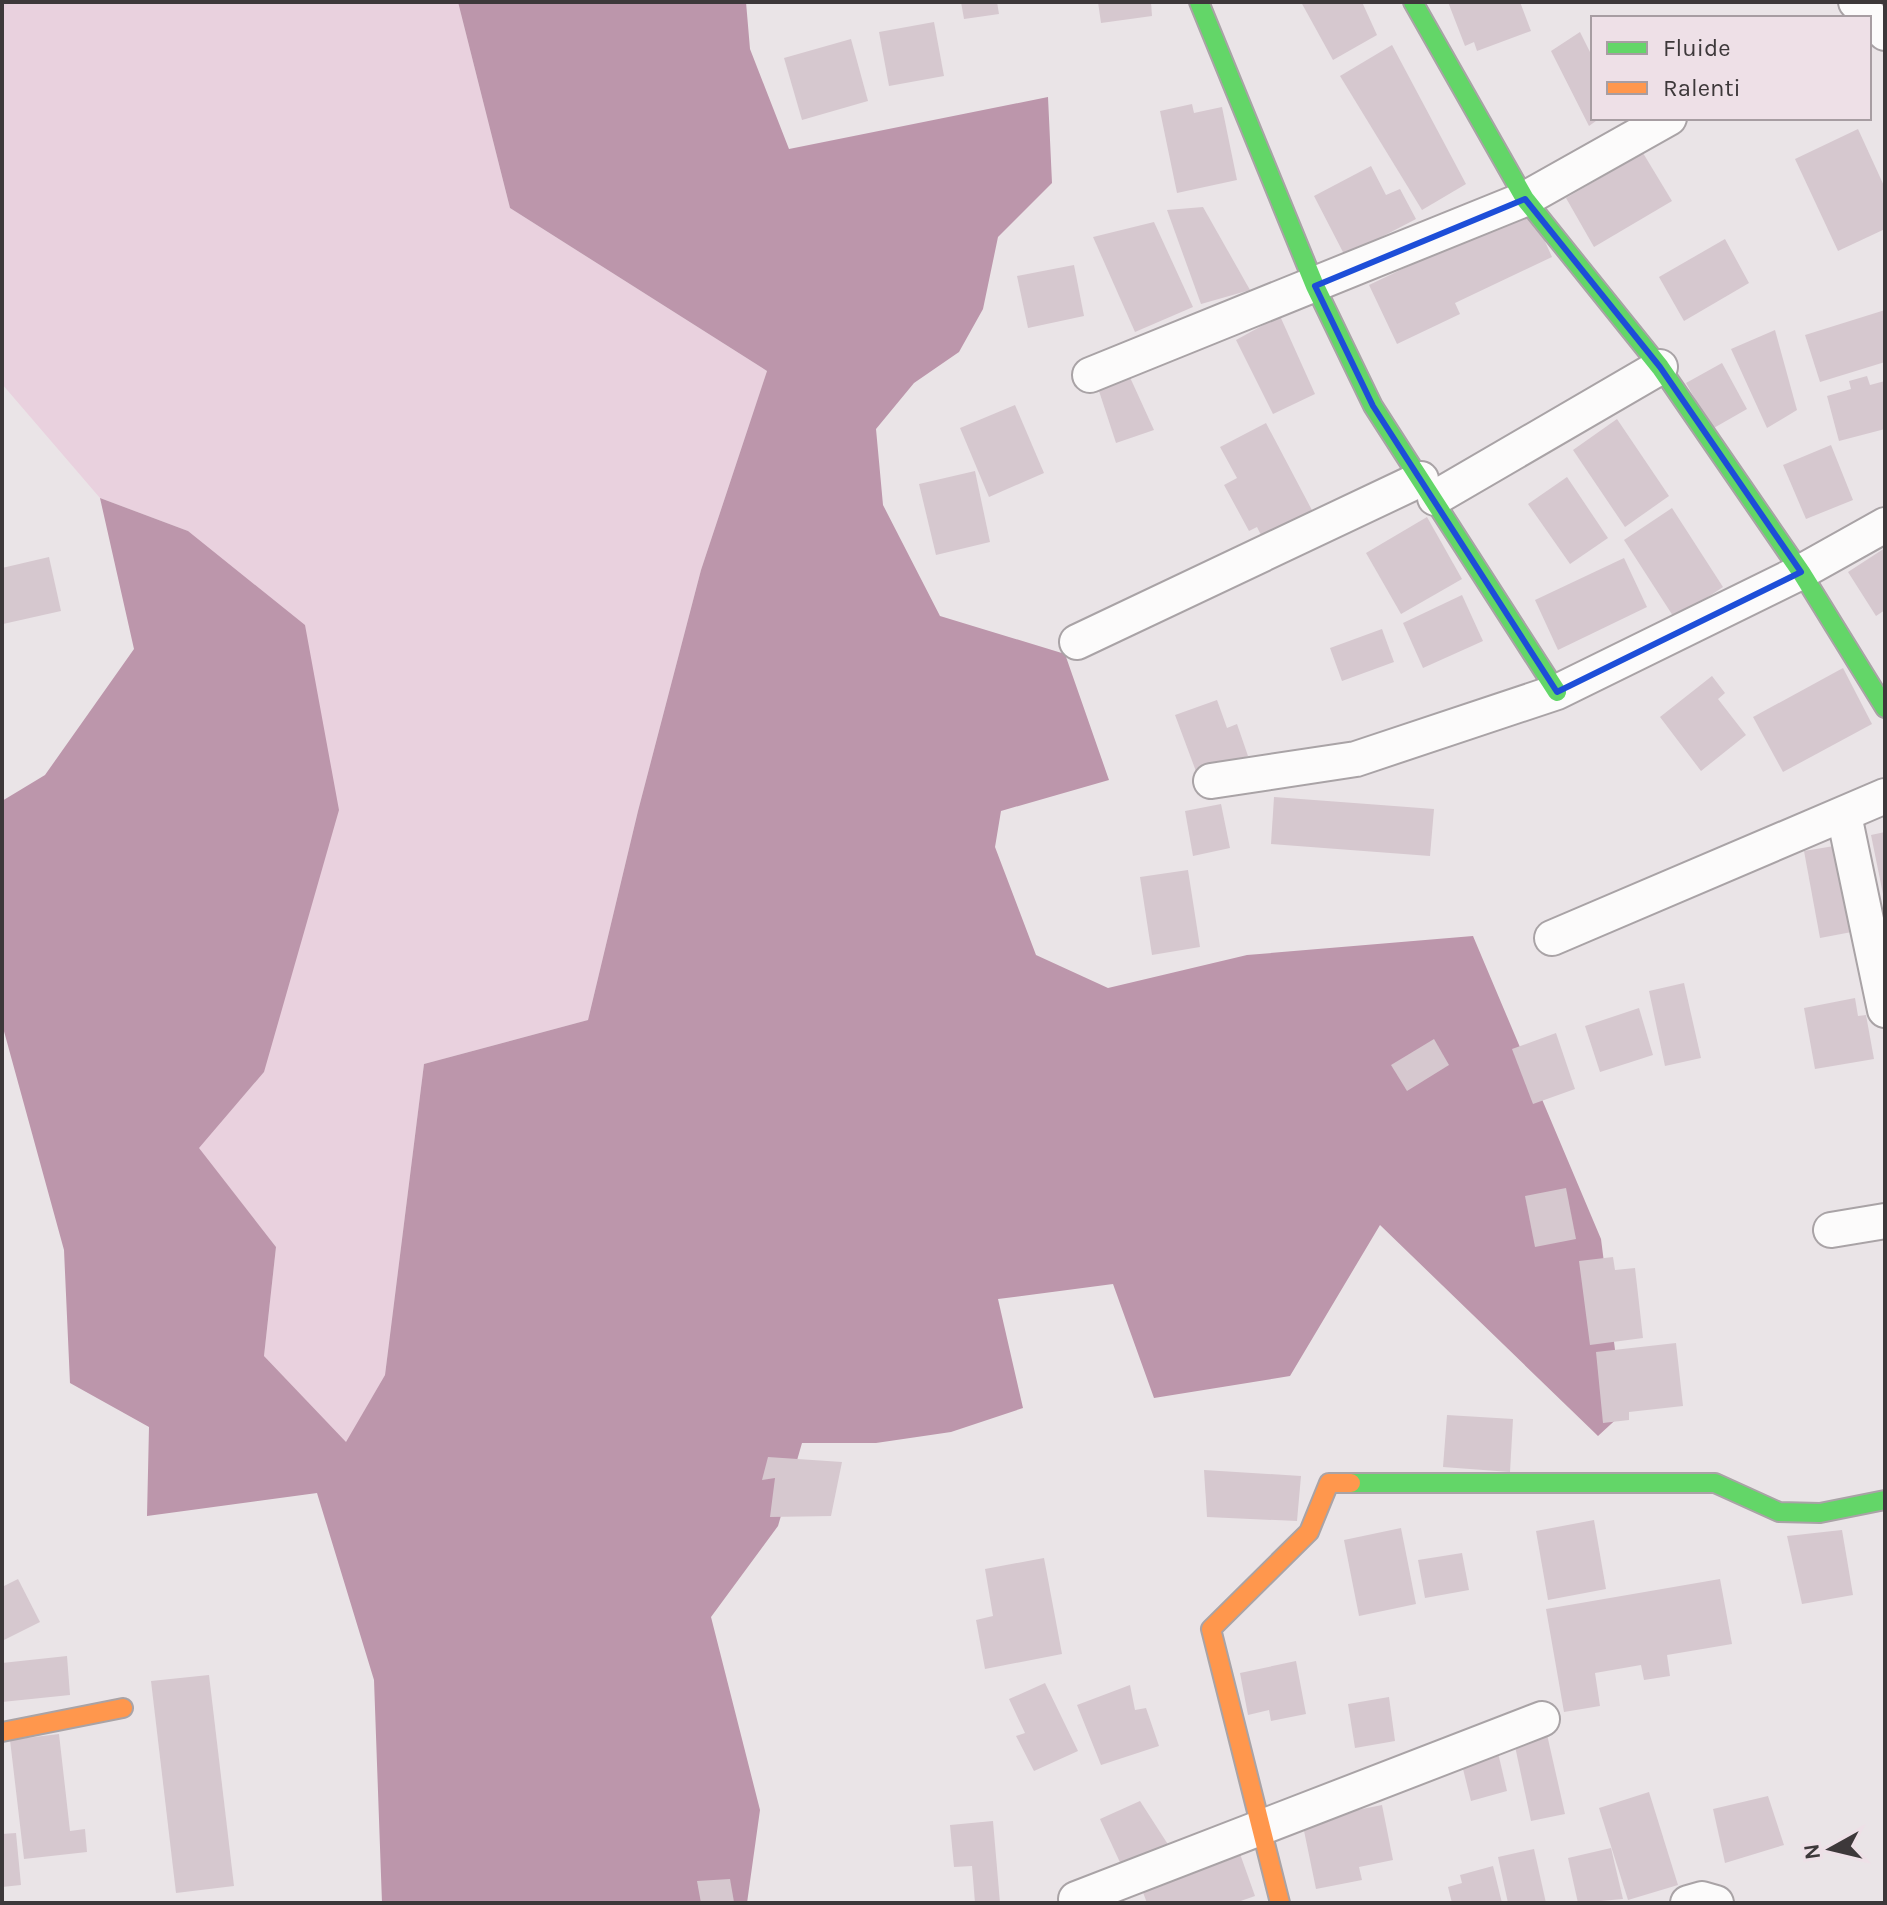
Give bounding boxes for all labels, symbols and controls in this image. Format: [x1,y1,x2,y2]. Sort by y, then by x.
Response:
legend [1591,16,1871,120]
text: Fluide [1663,34,1731,62]
text: Ralenti [1663,74,1741,102]
north arrow [1791,1809,1871,1889]
text: N [1798,1842,1826,1861]

